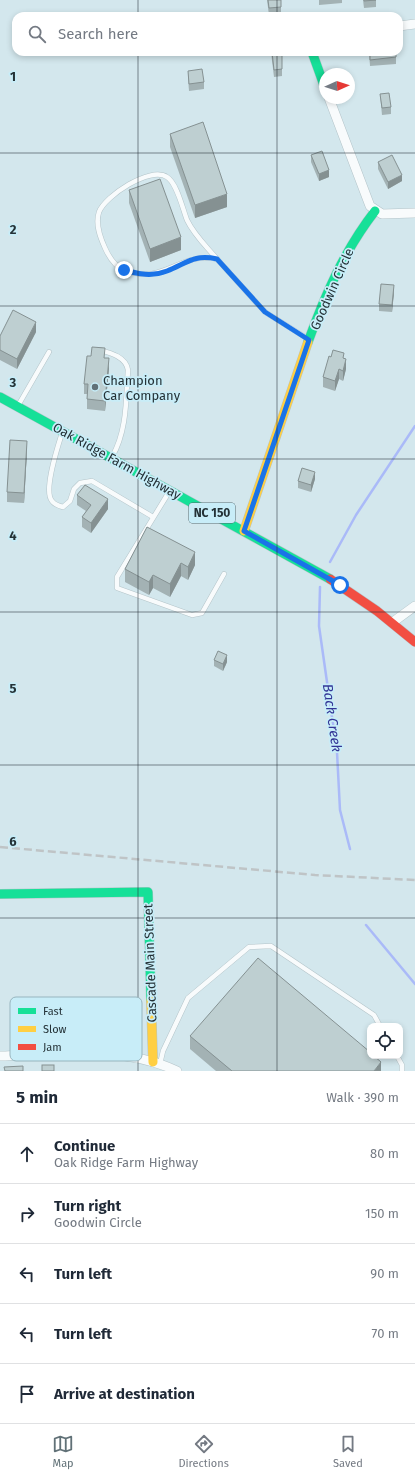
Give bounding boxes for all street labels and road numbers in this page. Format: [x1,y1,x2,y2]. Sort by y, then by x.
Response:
street label: Goodwin Circle [307,246,357,332]
street label: Oak Ridge Farm Highway [50,420,184,503]
road number: NC 150 [189,503,235,523]
street label: Cascade Main Street [140,903,160,1023]

